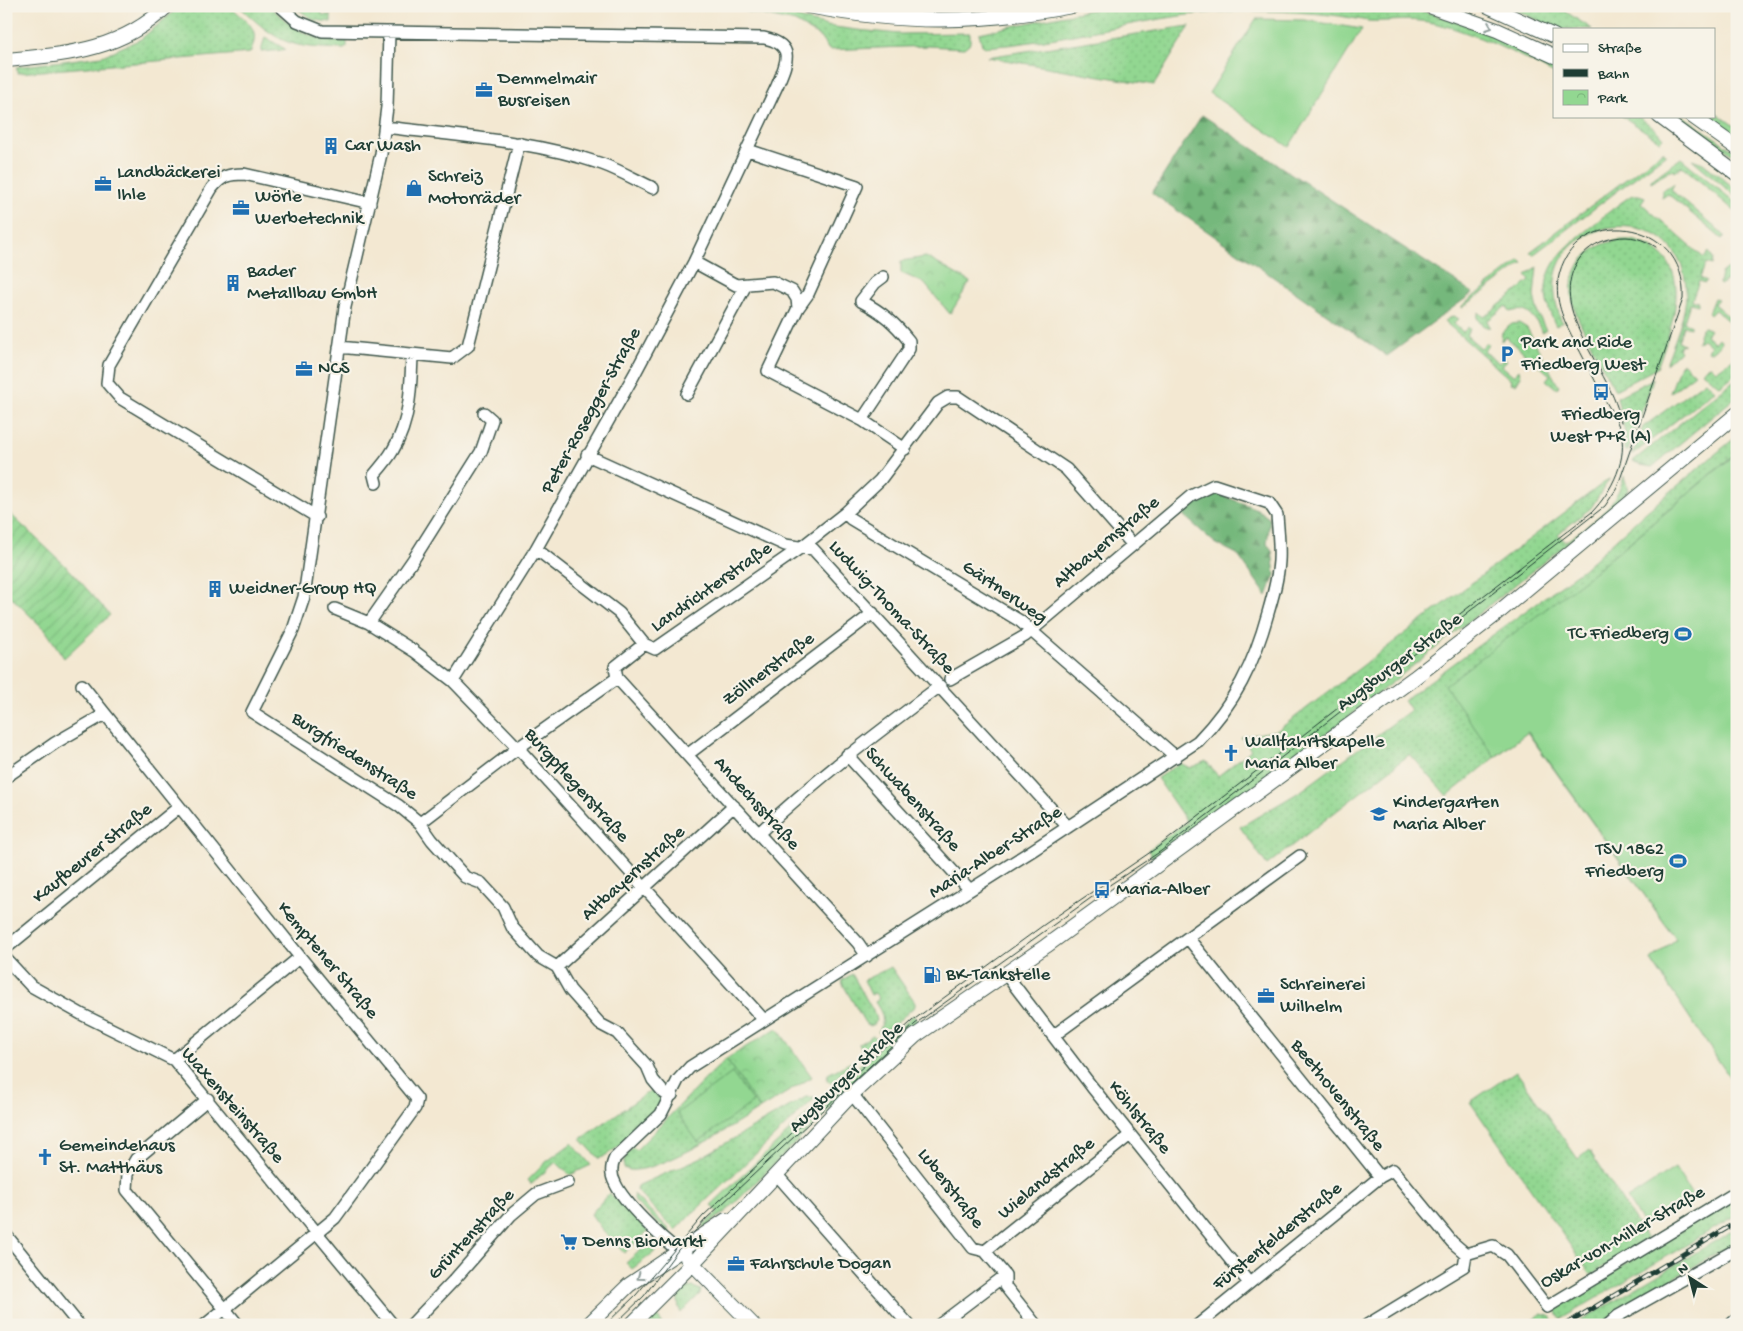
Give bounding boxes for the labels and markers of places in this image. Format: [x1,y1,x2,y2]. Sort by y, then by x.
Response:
place label: Demmelmair Busreisen [496,68,598,113]
office icon: Demmelmair Busreisen [474,80,494,100]
place label: Car Wash [345,135,421,158]
building icon: Car Wash [321,136,341,156]
place label: Landbäckerei Ihle [117,162,221,207]
place label: Schreiz Motorräder [428,166,523,211]
office icon: Landbäckerei Ihle [93,174,113,194]
shop icon: Schreiz Motorräder [404,178,424,198]
place label: Wörle Werbetechnik [255,186,365,231]
office icon: Wörle Werbetechnik [231,198,251,218]
place label: Bader Metallbau GmbH [246,261,377,306]
building icon: Bader Metallbau GmbH [223,273,243,293]
place label: Park and Ride Friedberg West [1520,332,1647,377]
parking icon: Park and Ride Friedberg West [1497,344,1517,364]
place label: NCS [318,358,350,381]
office icon: NCS [294,359,314,379]
bus stop icon: Friedberg West P+R (A) [1591,382,1611,402]
place label: Friedberg West P+R (A) [1550,404,1652,449]
place label: Weidner-Group HQ [229,578,377,601]
building icon: Weidner-Group HQ [205,579,225,599]
place label: TC Friedberg [1567,623,1669,646]
sports icon: TC Friedberg [1673,624,1693,644]
place label: Wallfahrtskapelle Maria Alber [1245,731,1385,776]
church icon: Wallfahrtskapelle Maria Alber [1221,743,1241,763]
place label: Kindergarten Maria Alber [1393,792,1499,837]
school or university icon: Kindergarten Maria Alber [1369,804,1389,824]
place label: TSV 1862 Friedberg [1584,839,1664,884]
sports icon: TSV 1862 Friedberg [1668,851,1688,871]
place label: Maria-Alber [1116,879,1211,902]
bus stop icon: Maria-Alber [1092,880,1112,900]
place label: BK-Tankstelle [945,964,1050,987]
fuel station icon: BK-Tankstelle [922,965,942,985]
place label: Schreinerei Wilhelm [1280,974,1366,1019]
office icon: Schreinerei Wilhelm [1256,986,1276,1006]
place label: Gemeindehaus St. Matthäus [59,1135,176,1180]
church icon: Gemeindehaus St. Matthäus [35,1147,55,1167]
place label: Denns BioMarkt [581,1231,707,1254]
supermarket icon: Denns BioMarkt [559,1232,579,1252]
place label: Fahrschule Dogan [749,1253,891,1276]
office icon: Fahrschule Dogan [726,1254,746,1274]

